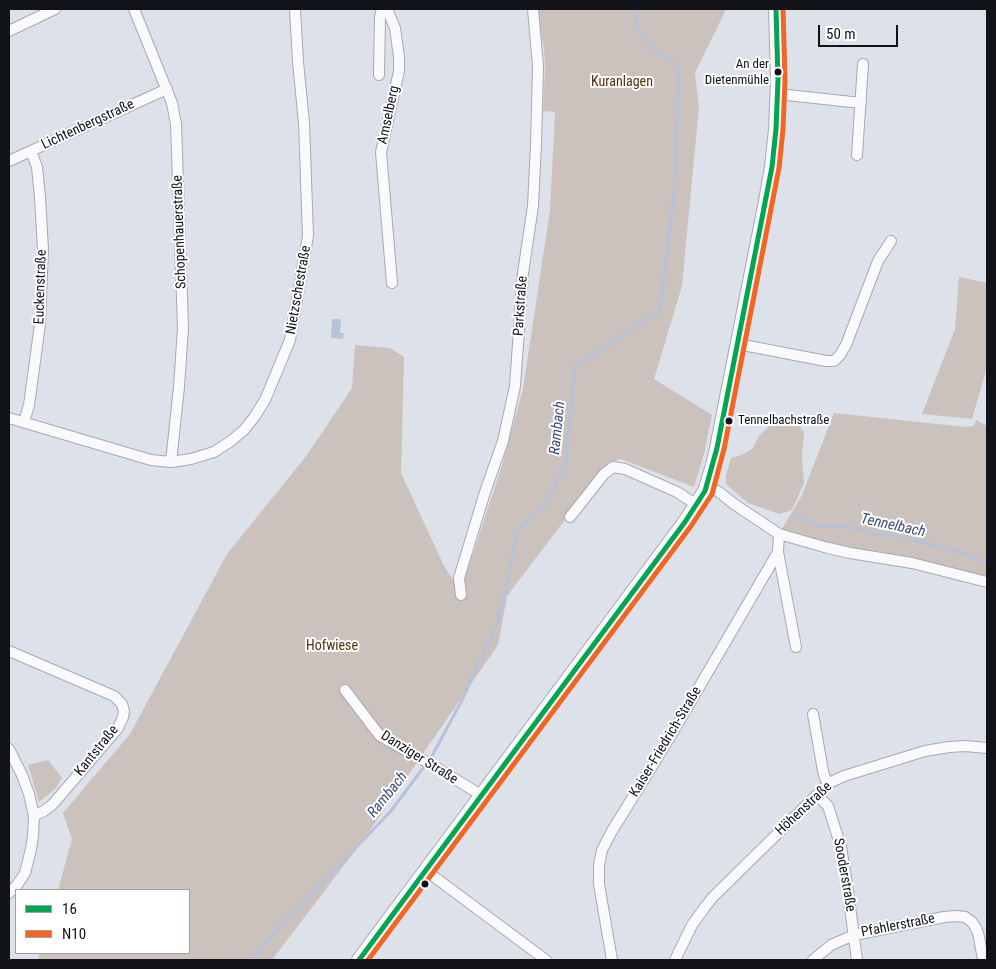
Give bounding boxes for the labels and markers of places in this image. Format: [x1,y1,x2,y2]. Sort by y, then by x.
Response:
place label: An der Dietenmühle [705,57,769,88]
marker: An der Dietenmühle [773,67,783,77]
place label: Tennelbachstraße [738,413,829,429]
marker: Tennelbachstraße [724,416,734,426]
unlabelled marker [420,879,430,889]

